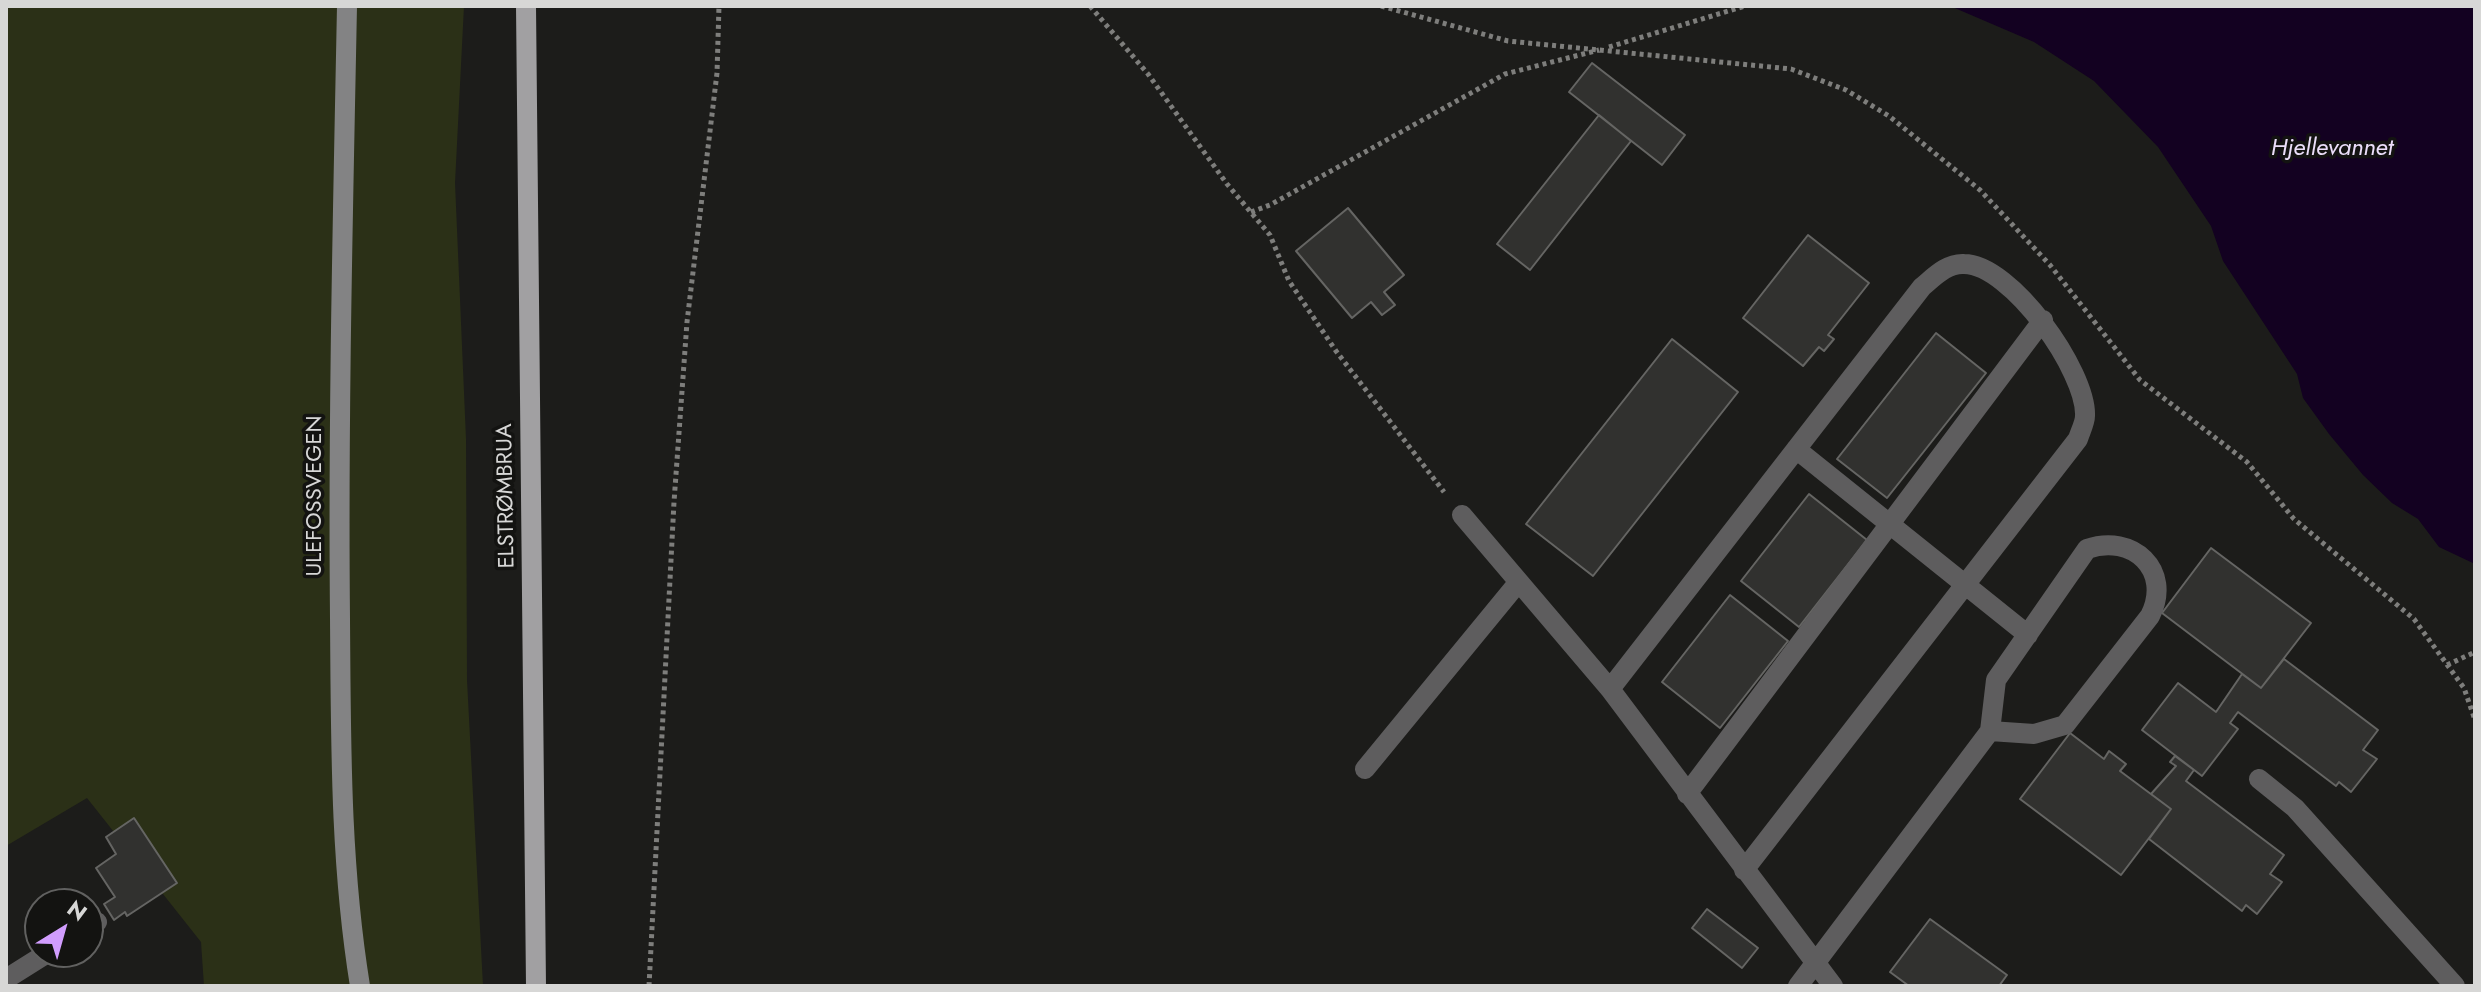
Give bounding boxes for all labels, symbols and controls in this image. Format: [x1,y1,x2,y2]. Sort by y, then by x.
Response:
water label: Hjellevannet [2271,135,2393,163]
street label: ULEFOSSVEGEN [303,415,329,577]
street label: ELSTRØMBRUA [493,423,521,569]
north arrow [24,888,104,968]
text: N [61,892,94,928]

